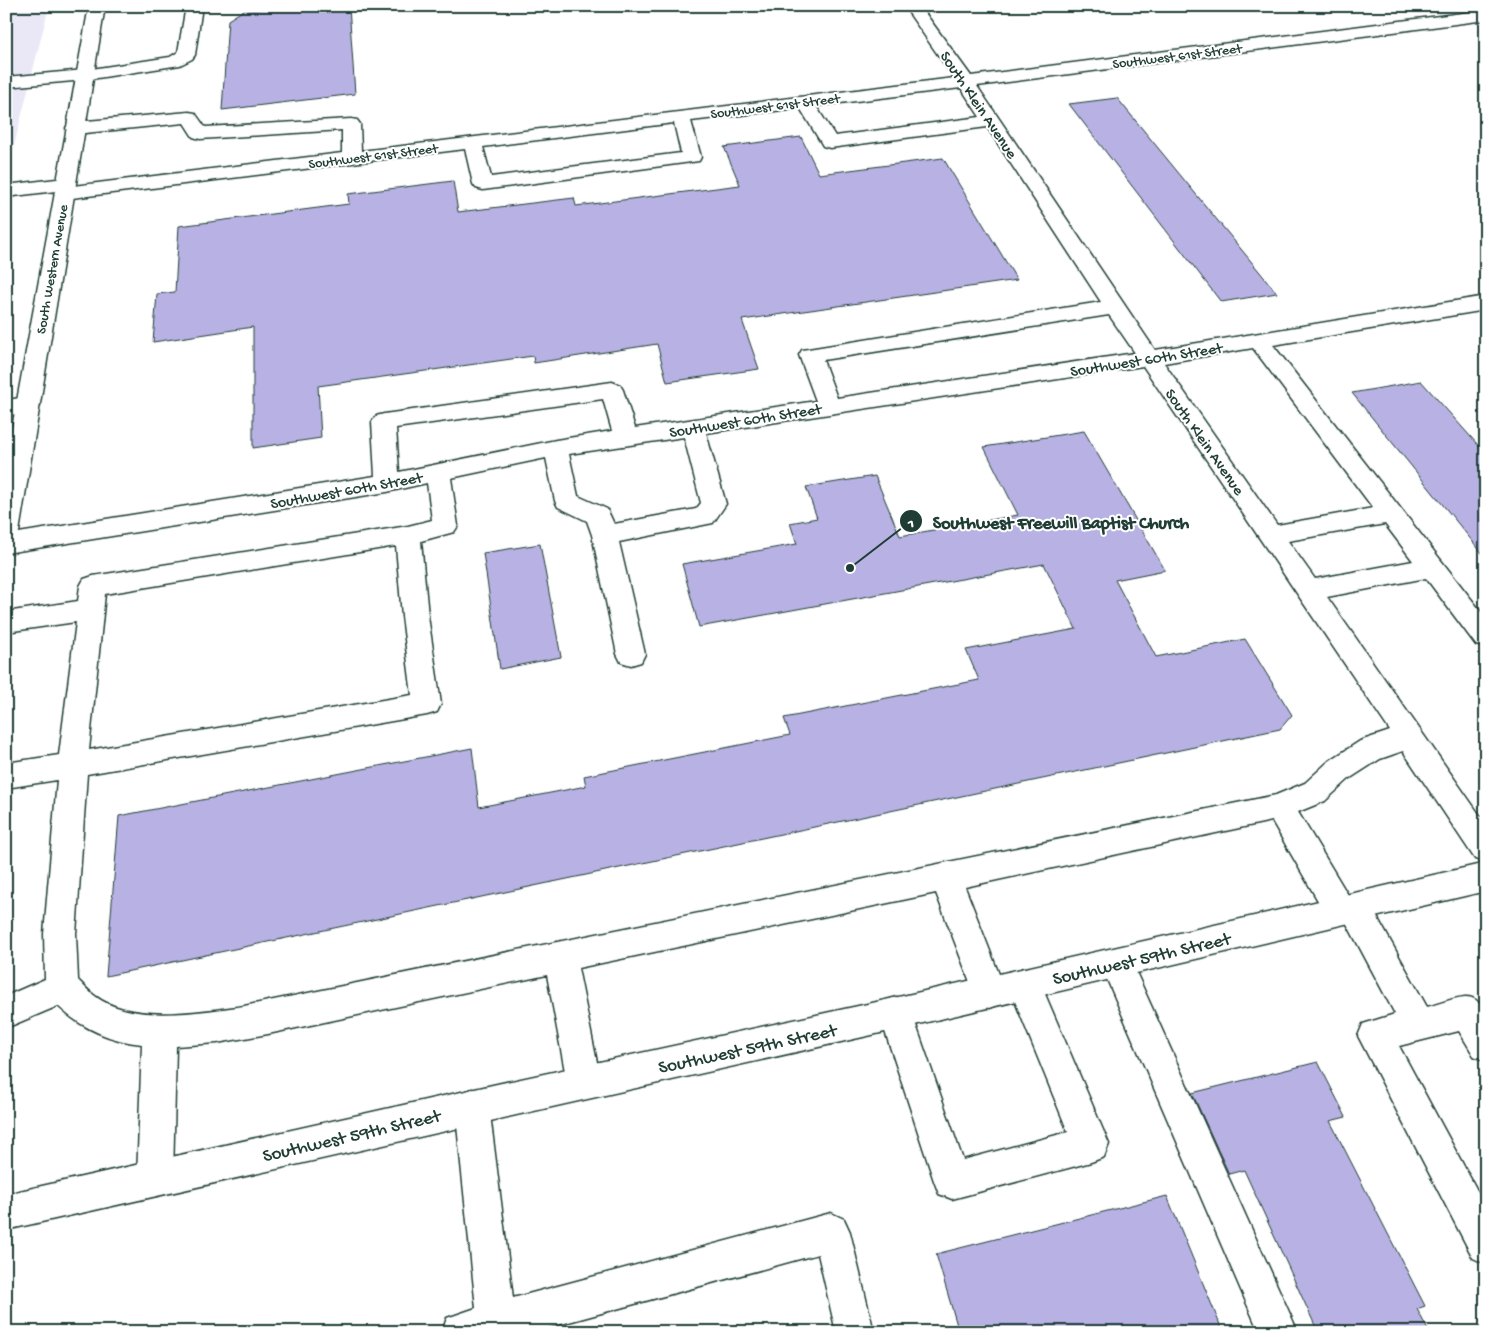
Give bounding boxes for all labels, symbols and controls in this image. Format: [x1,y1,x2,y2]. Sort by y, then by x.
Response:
street label: Southwest 61st Street [1112,41,1244,74]
street label: South Klein Avenue [934,49,1021,164]
street label: Southwest 61st Street [710,91,842,124]
street label: Southwest 61st Street [308,141,440,174]
street label: South Western Avenue [34,203,73,335]
street label: Southwest 60th Street [1069,340,1226,383]
street label: South Klein Avenue [1159,386,1247,501]
street label: Southwest 60th Street [668,401,825,444]
street label: Southwest 60th Street [269,469,426,515]
callout: Southwest Freewill Baptist Church [898,505,1199,538]
text: Southwest Freewill Baptist Church [933,514,1190,535]
text: 1 [907,515,914,533]
street label: Southwest 59th Street [1051,928,1235,992]
street label: Southwest 59th Street [656,1020,841,1081]
street label: Southwest 59th Street [261,1105,445,1169]

